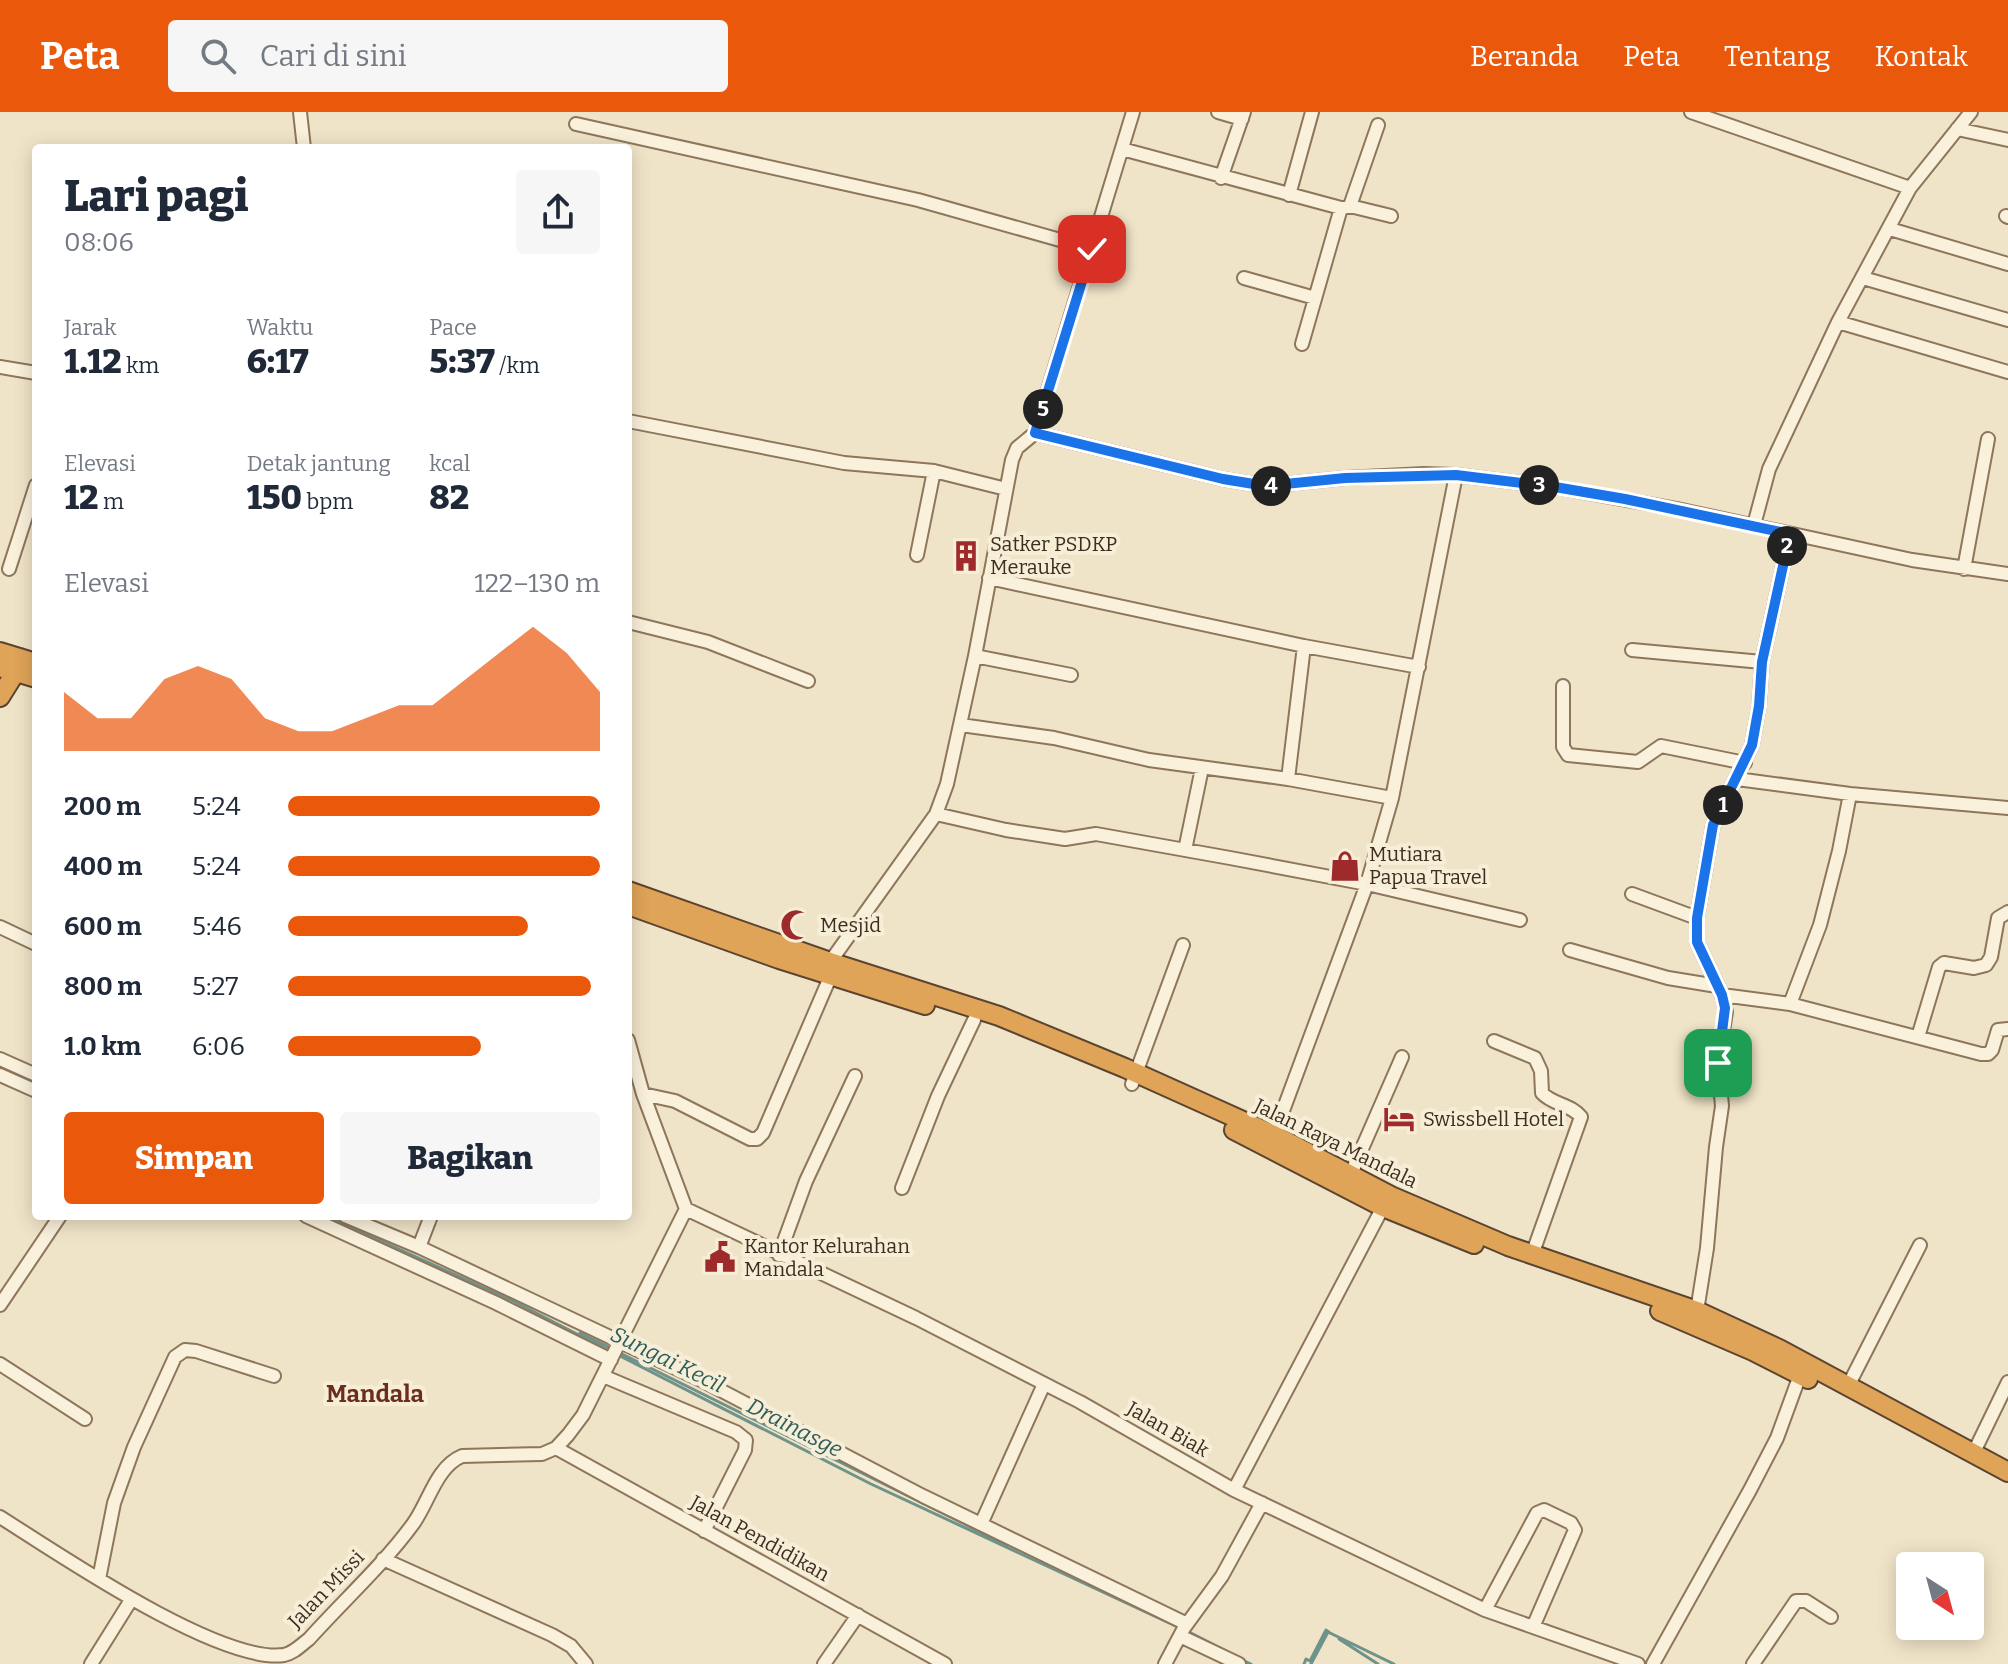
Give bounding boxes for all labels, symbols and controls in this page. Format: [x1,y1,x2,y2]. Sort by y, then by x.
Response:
search box [168,20,728,92]
text: Peta [40,33,120,79]
icon: search [196,34,240,78]
text: Cari di sini [260,38,407,74]
text: Beranda [1470,40,1579,73]
text: Peta [1623,40,1680,73]
text: Tentang [1724,40,1830,73]
text: Kontak [1874,40,1968,73]
text: Lari pagi [64,170,249,223]
button: share [516,170,600,254]
pin [1058,215,1126,283]
text: 08:06 [64,227,134,258]
icon: check [1070,227,1114,271]
text: Jarak [64,314,116,341]
text: Waktu [247,314,313,341]
text: Pace [429,314,477,341]
text: 1.12 [64,341,122,382]
text: 6:17 [247,341,309,382]
text: 5:37 [429,341,495,382]
text: km [122,352,159,379]
text: /km [495,352,540,379]
pin: 5 [1023,389,1063,429]
text: 5 [1037,395,1049,422]
text: Elevasi [64,450,136,477]
text: Detak jantung [247,450,391,477]
text: kcal [429,450,470,477]
pin: 3 [1519,465,1559,505]
pin: 4 [1251,466,1291,506]
text: 3 [1533,471,1545,498]
text: 4 [1264,472,1278,499]
text: 12 [64,477,99,518]
text: 150 [247,477,302,518]
text: 82 [429,477,469,518]
text: m [99,488,124,515]
text: bpm [302,488,353,515]
pin: 2 [1767,526,1807,566]
place label: Satker PSDKP Merauke [990,532,1117,579]
text: 2 [1781,532,1793,559]
building icon: Satker PSDKP Merauke [949,539,983,573]
text: Elevasi [64,568,149,599]
text: 122–130 m [474,568,600,599]
pin: 1 [1703,785,1743,825]
text: 200 m [64,791,141,822]
text: 5:24 [192,791,241,822]
text: 1 [1718,791,1728,818]
place label: Mutiara Papua Travel [1369,842,1488,889]
shop icon: Mutiara Papua Travel [1328,849,1362,883]
text: 400 m [64,851,142,882]
text: 5:24 [192,851,241,882]
mosque icon: Mesjid [779,908,813,942]
text: 600 m [64,911,142,942]
text: 5:46 [192,911,242,942]
place label: Mesjid [820,913,881,938]
text: 800 m [64,971,142,1002]
text: 5:27 [192,971,238,1002]
pin [1684,1029,1752,1097]
text: 1.0 km [64,1031,141,1062]
text: 6:06 [192,1031,245,1062]
icon: arrive [1696,1041,1740,1085]
street label: Jalan Raya Mandala [1250,1093,1422,1193]
hotel icon: Swissbell Hotel [1382,1102,1416,1136]
place label: Swissbell Hotel [1423,1107,1564,1131]
button: Simpan [64,1112,324,1204]
button: Bagikan [340,1112,600,1204]
place label: Kantor Kelurahan Mandala [744,1234,910,1281]
public building icon: Kantor Kelurahan Mandala [703,1240,737,1274]
water label: Sungai Kecil [606,1320,729,1399]
district label: Mandala [326,1380,425,1408]
water label: Drainasge [743,1392,847,1463]
street label: Jalan Biak [1122,1395,1214,1462]
street label: Jalan Pendidikan [685,1489,834,1586]
street label: Jalan Missi [282,1545,369,1634]
north arrow [1896,1552,1984,1640]
map controls [1896,1552,1984,1640]

